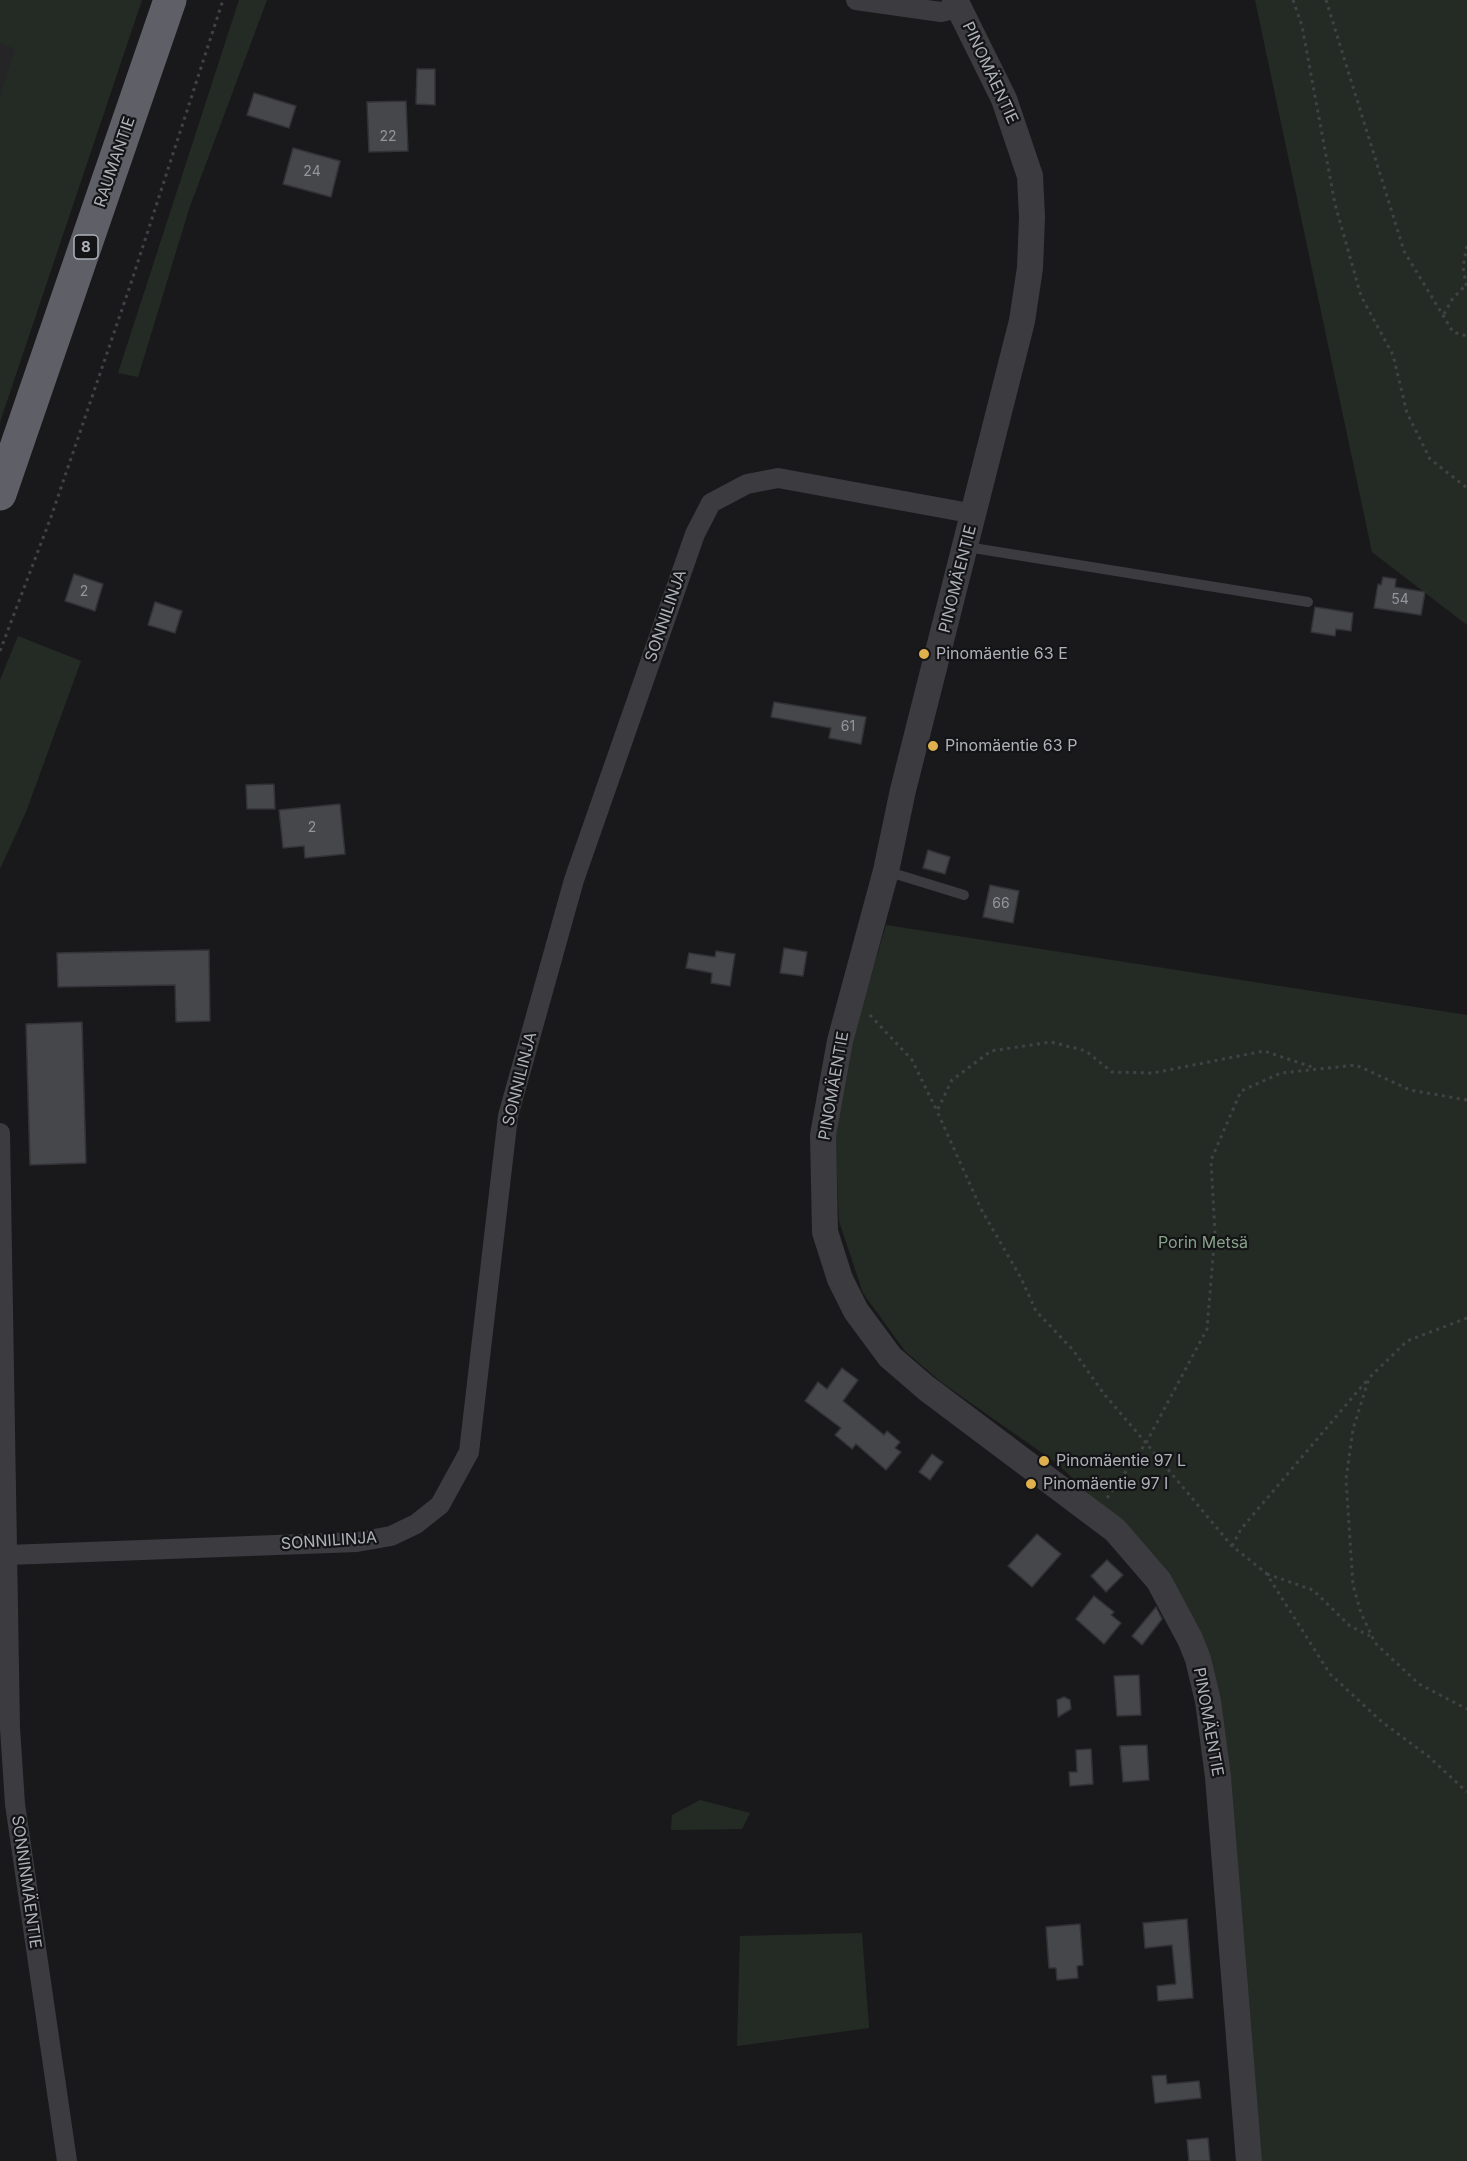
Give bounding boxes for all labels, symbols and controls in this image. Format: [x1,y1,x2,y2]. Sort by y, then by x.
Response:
street label: PINOMÄENTIE [958,19,1022,127]
street label: RAUMANTIE [91,114,139,210]
house number: 22 [379,129,397,145]
house number: 24 [303,164,321,180]
road number: 8 [74,235,98,259]
street label: PINOMÄENTIE [935,523,981,635]
street label: SONNILINJA [641,567,691,665]
house number: 2 [80,584,88,600]
house number: 54 [1391,592,1409,608]
place label: Pinomäentie 63 E [936,644,1068,664]
marker: Pinomäentie 63 E [917,647,931,661]
house number: 61 [841,719,855,735]
place label: Pinomäentie 63 P [945,736,1077,756]
marker: Pinomäentie 63 P [926,739,940,753]
house number: 2 [308,820,316,836]
house number: 66 [992,896,1010,912]
street label: SONNILINJA [499,1030,541,1128]
street label: PINOMÄENTIE [815,1030,853,1142]
park label: Porin Metsä [1158,1233,1248,1253]
place label: Pinomäentie 97 L [1056,1451,1186,1471]
marker: Pinomäentie 97 L [1037,1454,1051,1468]
place label: Pinomäentie 97 I [1043,1474,1168,1494]
marker: Pinomäentie 97 I [1024,1477,1038,1491]
street label: SONNILINJA [280,1528,378,1554]
street label: PINOMÄENTIE [1189,1666,1227,1778]
street label: SONNINMÄENTIE [7,1814,45,1950]

